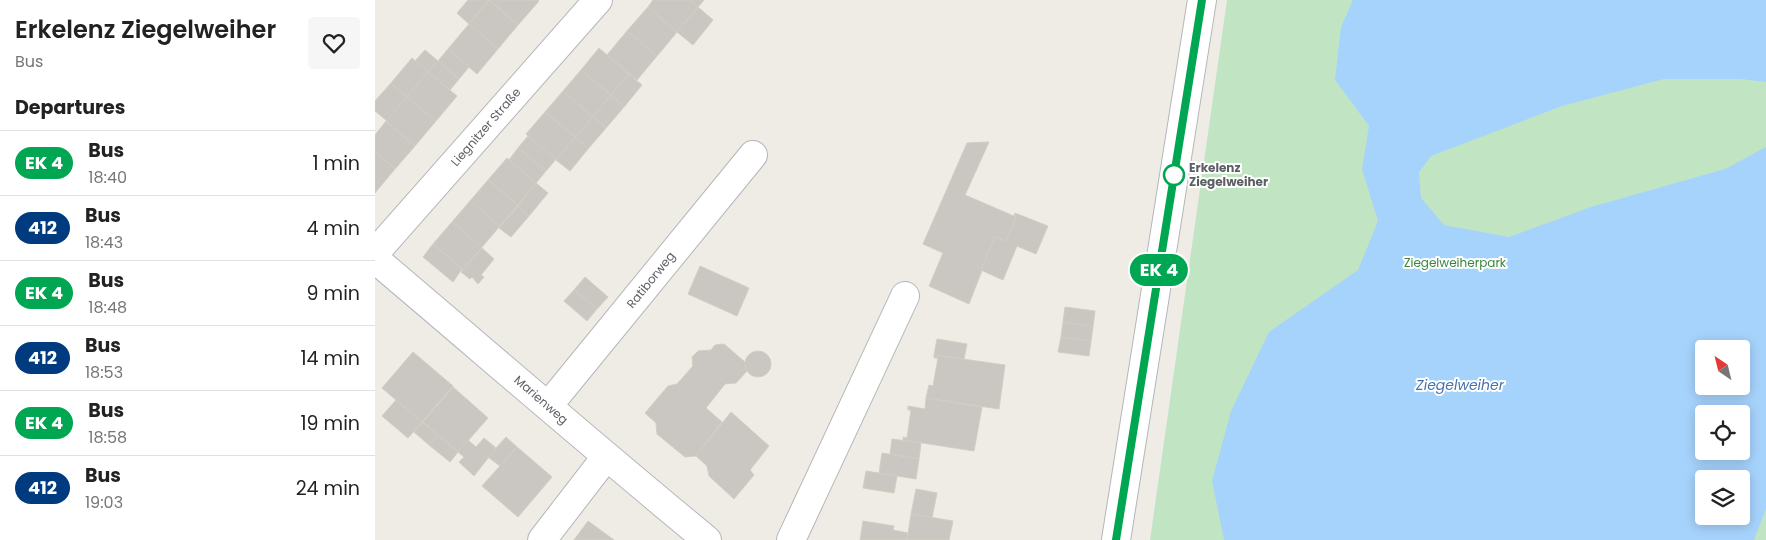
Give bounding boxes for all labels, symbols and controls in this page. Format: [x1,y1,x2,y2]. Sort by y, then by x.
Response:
text: Erkelenz Ziegelweiher [15,13,276,46]
button: heart [308,17,360,69]
text: Bus [15,50,43,73]
street label: Liegnitzer Straße [447,84,524,170]
text: Departures [15,94,125,121]
text: Bus [88,137,124,164]
text: EK 4 [25,150,63,175]
text: 1 min [312,150,360,177]
place label: Erkelenz Ziegelweiher [1189,159,1268,190]
marker: Erkelenz Ziegelweiher [1163,164,1185,186]
text: 18:40 [88,166,127,189]
text: Bus [85,202,121,229]
text: 412 [28,215,57,240]
text: 4 min [307,215,360,242]
text: 18:43 [85,231,123,254]
street label: Ratiborweg [622,248,679,312]
line badge: EK 4 [1124,254,1194,286]
park label: Ziegelweiherpark [1404,254,1507,271]
text: EK 4 [1140,257,1178,282]
text: Bus [88,267,124,294]
text: EK 4 [25,280,63,305]
text: 9 min [307,280,360,307]
text: 18:48 [88,296,127,319]
text: Bus [85,332,121,359]
north arrow [1695,340,1750,395]
map controls [1695,340,1750,525]
text: 412 [28,345,57,370]
text: 14 min [300,345,360,372]
text: 18:53 [85,361,123,384]
street label: Marienweg [511,371,572,428]
water label: Ziegelweiher [1415,375,1505,395]
text: Bus [88,397,124,424]
button: locate [1695,405,1750,460]
text: EK 4 [25,410,63,435]
text: 19 min [300,410,360,437]
text: 18:58 [88,426,127,449]
text: Bus [85,462,121,489]
button: layers [1695,470,1750,525]
text: 412 [28,475,57,500]
text: 24 min [296,475,360,502]
text: 19:03 [85,491,123,514]

